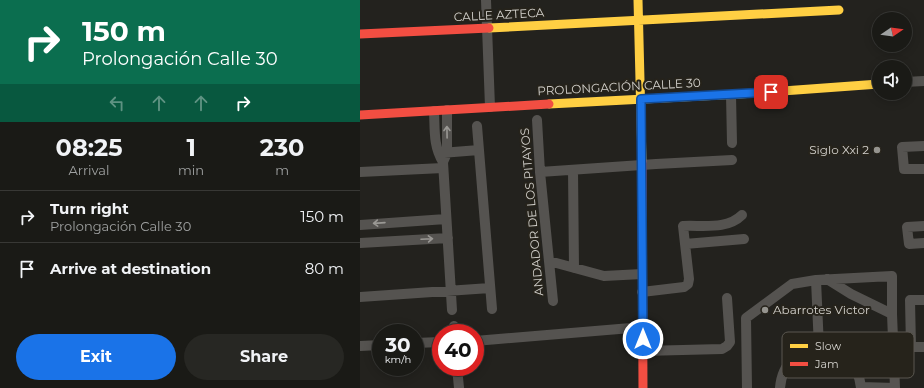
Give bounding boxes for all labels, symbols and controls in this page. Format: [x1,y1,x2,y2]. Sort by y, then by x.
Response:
street label: CALLE AZTECA [453,5,545,24]
north arrow [872,12,912,52]
map controls [872,12,912,100]
text: 150 m [82,14,166,48]
icon: right [16,16,68,68]
text: Prolongación Calle 30 [82,48,278,70]
button: sound [872,60,912,100]
street label: PROLONGACIÓN CALLE 30 [537,75,701,98]
pin [754,75,788,109]
icon: arrive [760,81,782,103]
icon: left [106,92,128,114]
icon: ahead [148,92,170,114]
icon: ahead [190,92,212,114]
icon: right [232,92,254,114]
one-way arrow [444,126,451,139]
street label: ANDADOR DE LOS PITAYOS [517,127,546,297]
text: 08:25 [56,133,122,162]
text: 1 [186,133,196,162]
text: 230 [260,133,304,162]
place label: Siglo Xxi 2 [809,142,869,157]
marker: Siglo Xxi 2 [872,145,882,155]
text: Arrival [69,162,110,178]
text: min [178,162,204,178]
text: m [275,162,289,178]
text: Turn right [50,199,129,218]
icon: right [16,206,38,228]
text: 150 m [300,207,344,226]
text: Prolongación Calle 30 [50,218,191,234]
one-way arrow [373,220,386,227]
one-way arrow [420,236,433,243]
icon: arrive [16,258,38,280]
text: Arrive at destination [50,259,211,278]
text: 80 m [305,259,344,278]
place label: Abarrotes Victor [773,302,870,317]
marker: Abarrotes Victor [760,305,770,315]
position arrow [622,318,664,360]
speed limit sign: 40 [432,324,484,376]
legend [782,332,914,378]
text: 30 [385,333,411,357]
button: Exit [16,334,176,380]
button: Share [184,334,344,380]
text: Slow [815,339,841,353]
text: km/h [385,353,411,366]
text: Jam [814,357,839,371]

